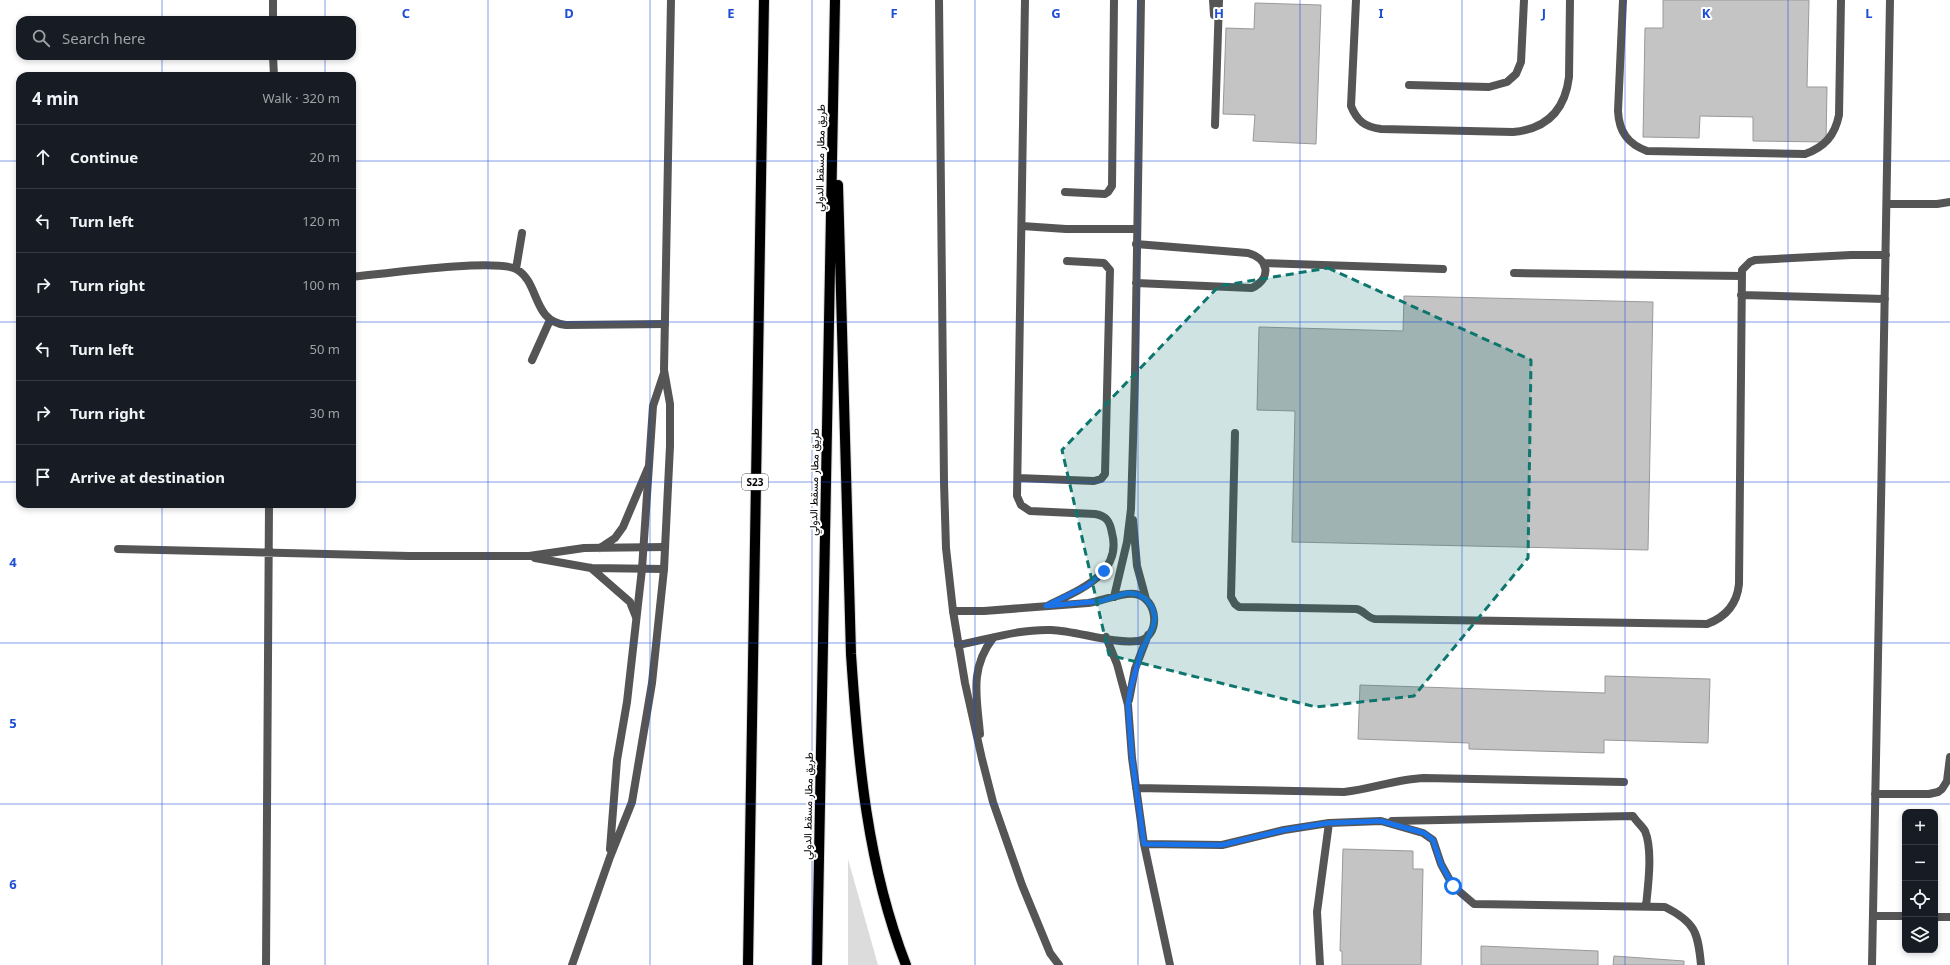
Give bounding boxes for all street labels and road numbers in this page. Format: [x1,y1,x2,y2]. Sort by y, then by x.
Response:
street label: طريق مطار مسقط الدولي [811,104,831,212]
street label: طريق مطار مسقط الدولي [805,428,825,536]
road number: S23 [742,474,768,490]
street label: طريق مطار مسقط الدولي [799,752,819,860]

